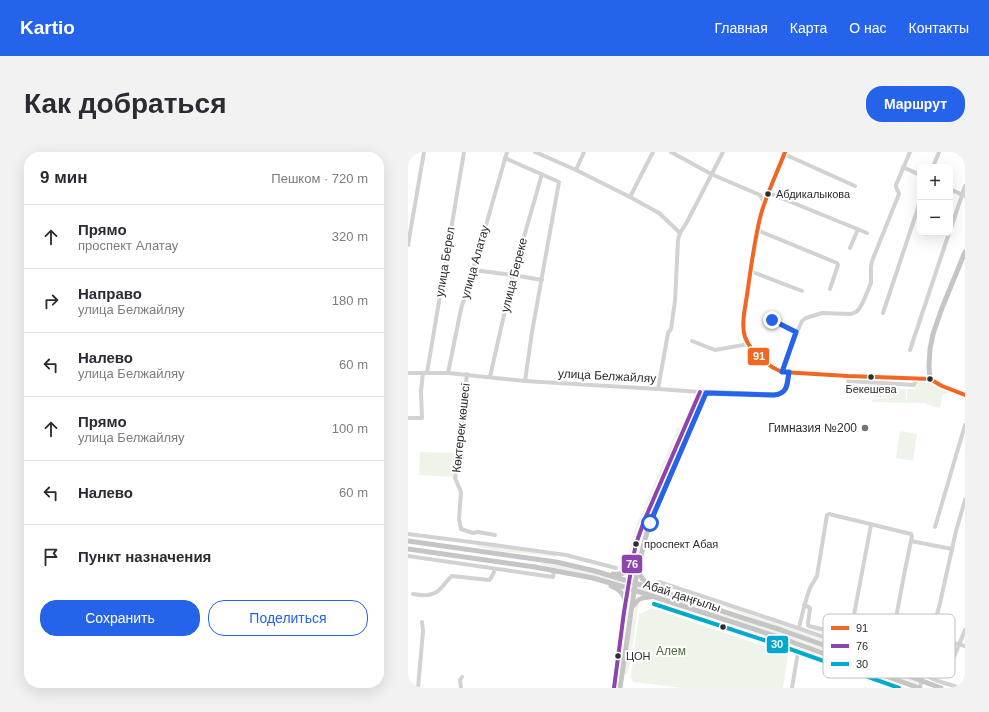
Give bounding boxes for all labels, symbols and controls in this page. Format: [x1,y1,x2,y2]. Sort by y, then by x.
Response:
text: Kartio [20,17,75,38]
text: Главная [714,20,768,36]
text: Карта [790,20,827,36]
text: О нас [849,20,887,36]
text: Контакты [909,20,969,36]
button: Маршрут [866,86,965,122]
text: Как добраться [24,88,226,119]
map controls [917,164,953,236]
button: + [917,164,953,200]
text: 9 мин [40,168,87,187]
text: Пешком · 720 m [271,171,368,186]
place label: Абдикалыкова [776,188,851,200]
marker: Абдикалыкова [763,189,773,199]
button: − [917,200,953,236]
text: Прямо [78,221,127,238]
street label: улица Алатау [458,224,492,300]
icon: ahead [40,226,62,248]
street label: улица Берел [433,226,457,298]
text: 320 m [332,229,368,244]
street label: улица Береке [498,236,530,314]
text: проспект Алатау [78,238,178,253]
text: Направо [78,285,142,302]
icon: right [40,290,62,312]
text: 180 m [332,293,368,308]
text: улица Белжайляу [78,302,185,317]
route end [763,311,781,329]
line badge: 91 [747,347,770,366]
text: Налево [78,349,133,366]
text: 91 [753,350,765,362]
icon: left [40,354,62,376]
text: 60 m [339,357,368,372]
text: улица Белжайляу [78,366,185,381]
street label: улица Белжайляу [558,366,656,386]
marker: Бекешева [866,372,876,382]
unlabelled marker [925,374,935,384]
street label: Көктерек көшесі [449,383,473,473]
place label: Бекешева [845,383,897,395]
text: Прямо [78,413,127,430]
icon: ahead [40,418,62,440]
text: 100 m [332,421,368,436]
place label: Гимназия №200 [768,421,857,435]
marker: Гимназия №200 [860,423,870,433]
text: улица Белжайляу [78,430,185,445]
icon: left [40,482,62,504]
text: Налево [78,484,133,501]
text: 60 m [339,485,368,500]
route start [641,514,659,532]
place label: проспект Абая [644,538,718,550]
marker: проспект Абая [631,539,641,549]
icon: arrive [40,546,62,568]
text: Пункт назначения [78,548,211,565]
line badge: 76 [621,554,643,574]
text: 76 [626,558,638,570]
street label: Абай даңғылы [642,577,722,615]
button: Сохранить [40,600,200,636]
button: Поделиться [208,600,368,636]
legend [823,614,955,678]
unlabelled marker [718,622,728,632]
text: 91 [856,622,868,634]
line badge: 30 [766,635,789,654]
text: 30 [771,638,783,650]
text: 76 [856,640,868,652]
park label: Алем [656,644,686,658]
place label: ЦОН [626,650,650,662]
marker: ЦОН [613,651,623,661]
text: 30 [856,658,868,670]

